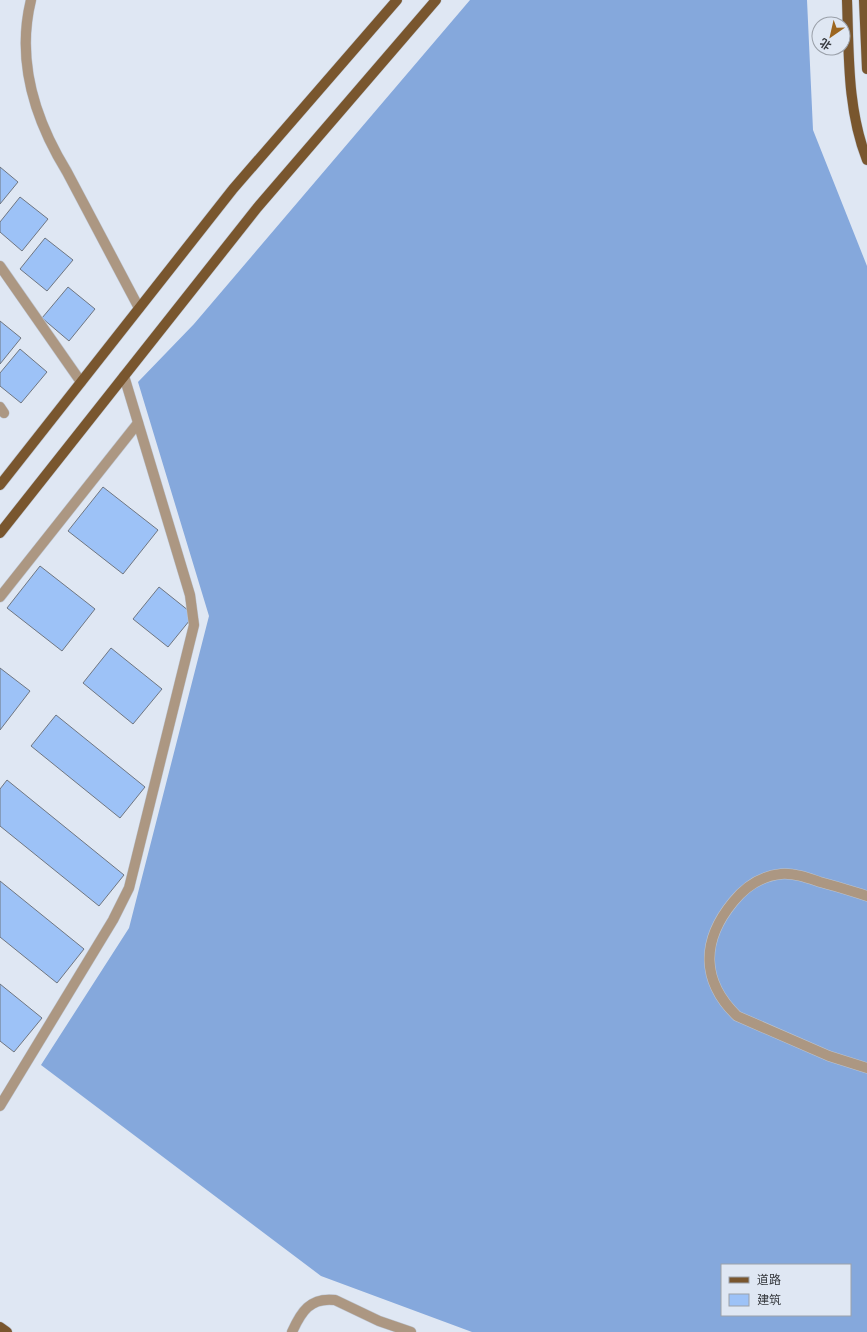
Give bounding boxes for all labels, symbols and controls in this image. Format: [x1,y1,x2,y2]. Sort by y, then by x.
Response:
north arrow [811,16,851,56]
text: 北 [817,35,834,52]
legend [721,1264,851,1316]
text: 道路 [757,1273,781,1287]
text: 建筑 [757,1293,781,1307]

